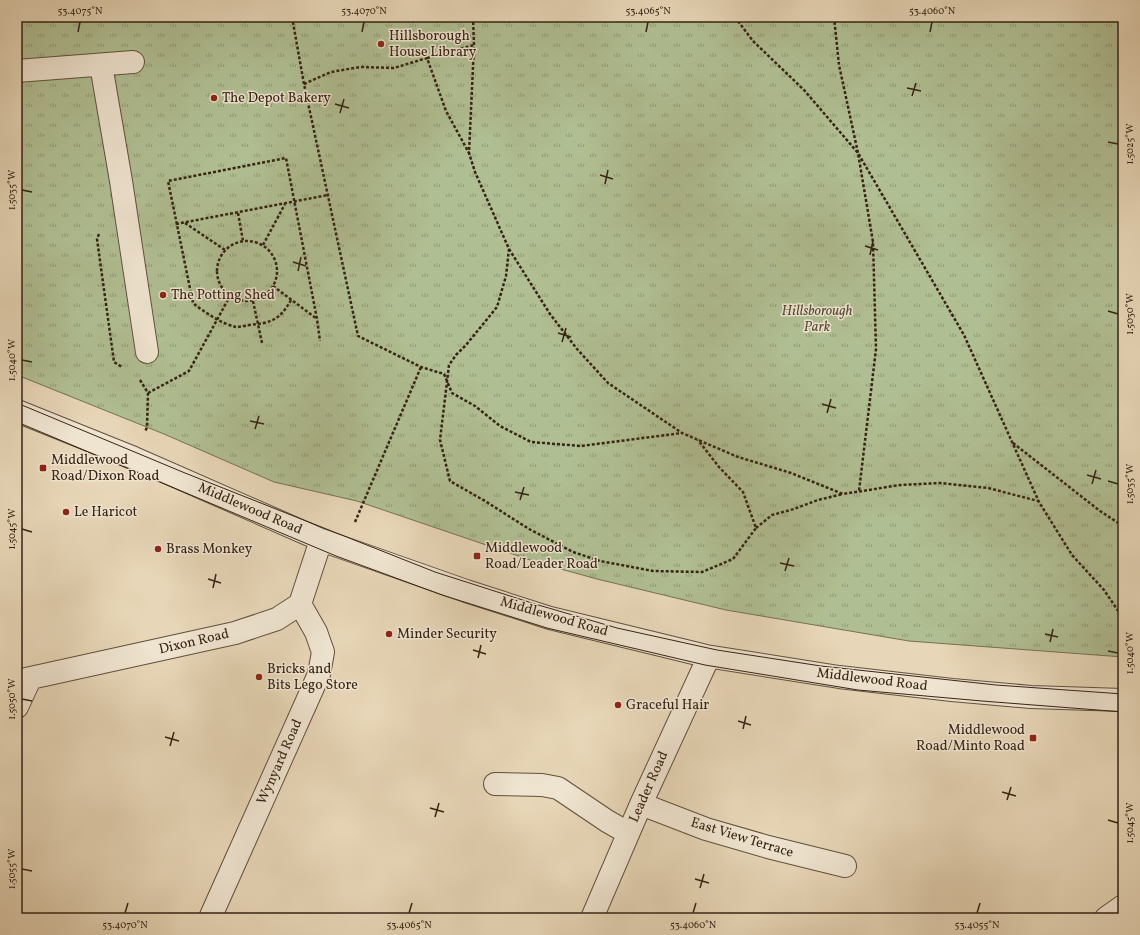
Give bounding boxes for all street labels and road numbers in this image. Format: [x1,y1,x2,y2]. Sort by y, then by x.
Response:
street label: Middlewood Road [195,478,305,540]
street label: Middlewood Road [498,592,610,642]
street label: Dixon Road [157,625,231,659]
street label: Middlewood Road [815,664,929,696]
street label: Wynyard Road [253,716,307,808]
street label: Leader Road [625,748,673,826]
street label: East View Terrace [688,813,796,863]

